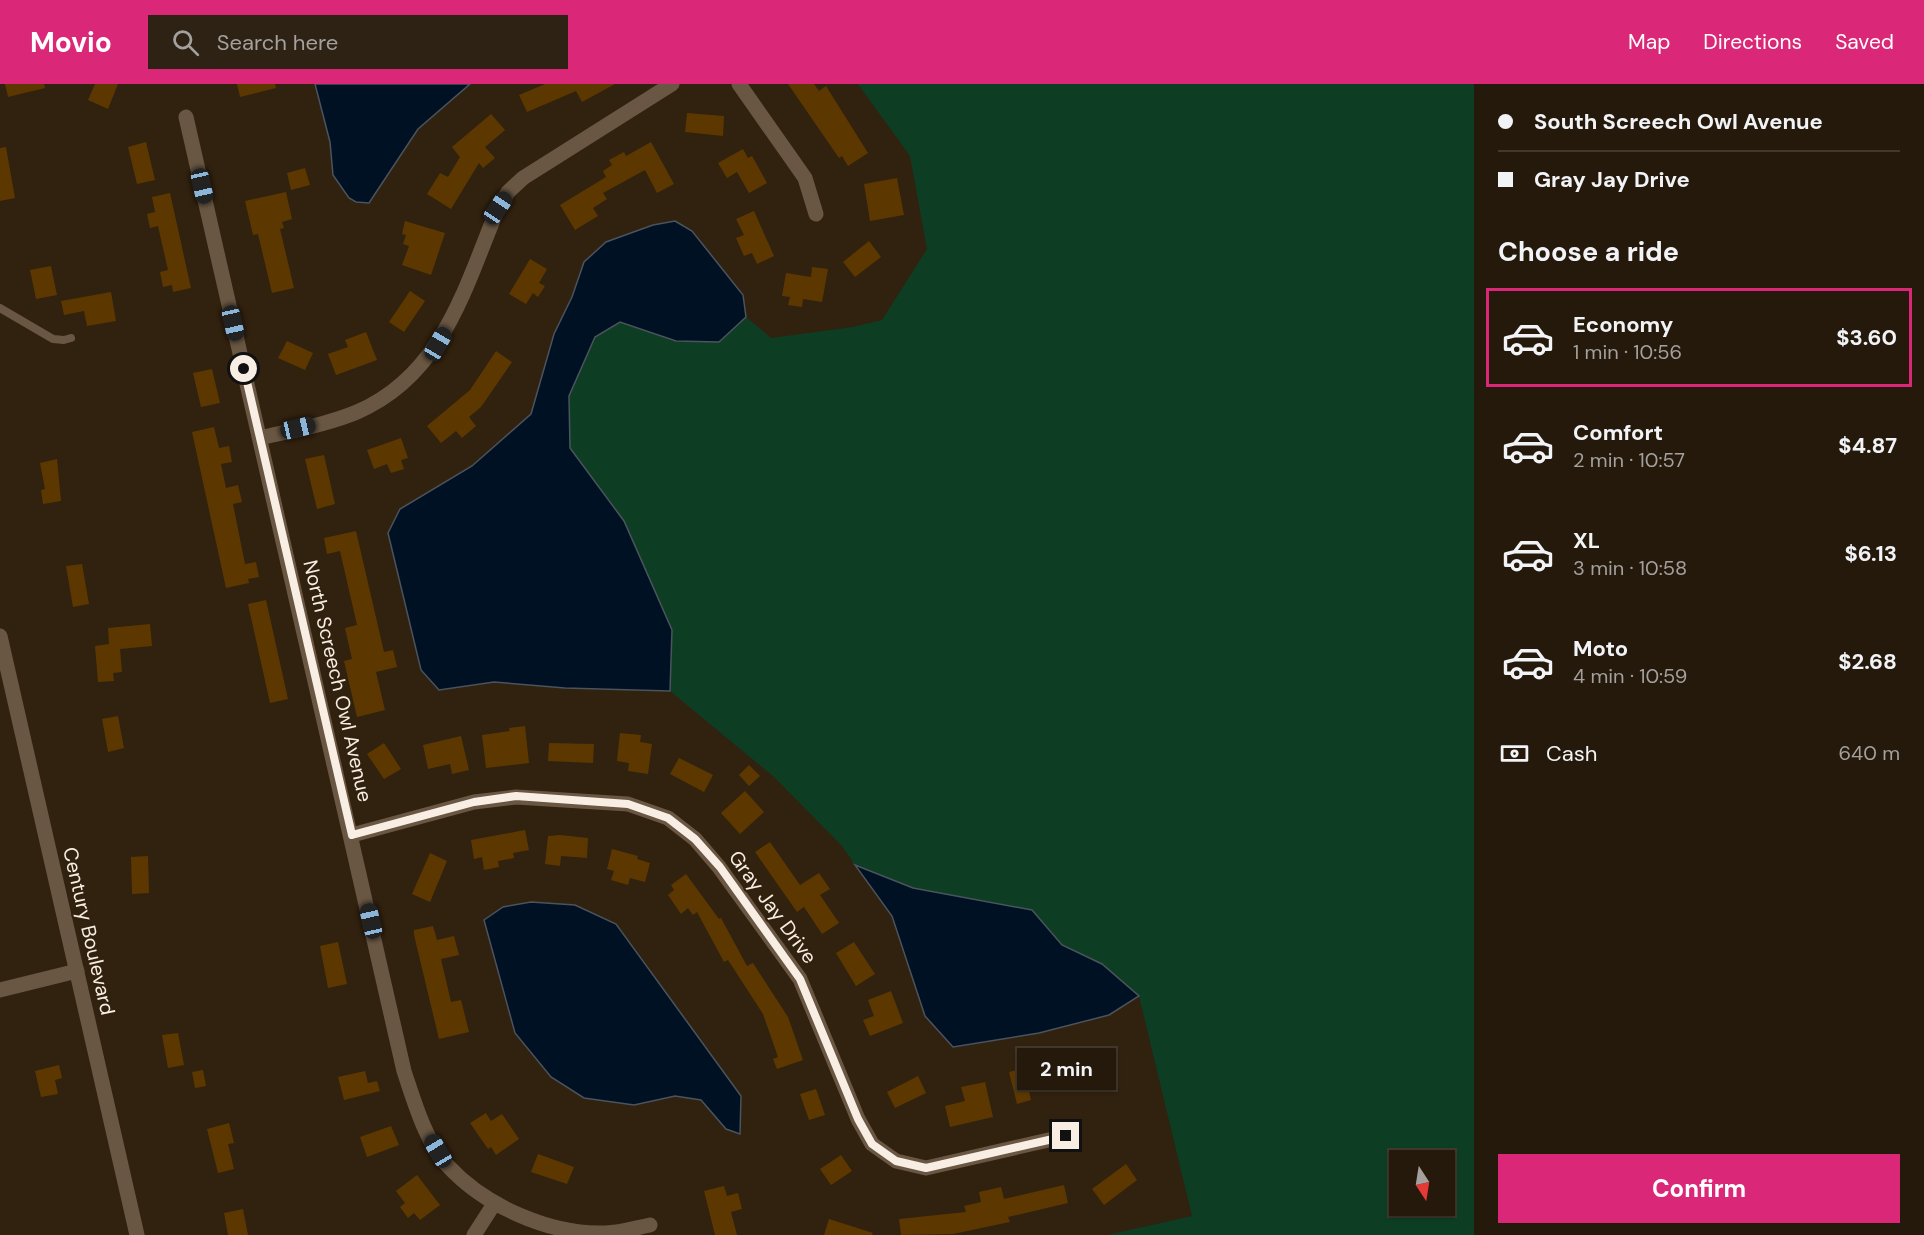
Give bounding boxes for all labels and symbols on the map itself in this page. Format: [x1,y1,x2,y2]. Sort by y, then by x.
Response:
car [189,166,215,206]
car [480,188,516,228]
car [220,303,246,343]
car [421,324,455,364]
route start [230,355,257,382]
car [278,415,318,441]
street label: North Screech Owl Avenue [298,558,378,804]
street label: Century Boulevard [57,844,121,1018]
street label: Gray Jay Drive [723,845,823,969]
car [358,901,384,941]
callout: 2 min [1016,1049,1116,1091]
route end [1052,1122,1079,1149]
car [421,1131,455,1171]
north arrow [1389,1150,1455,1216]

